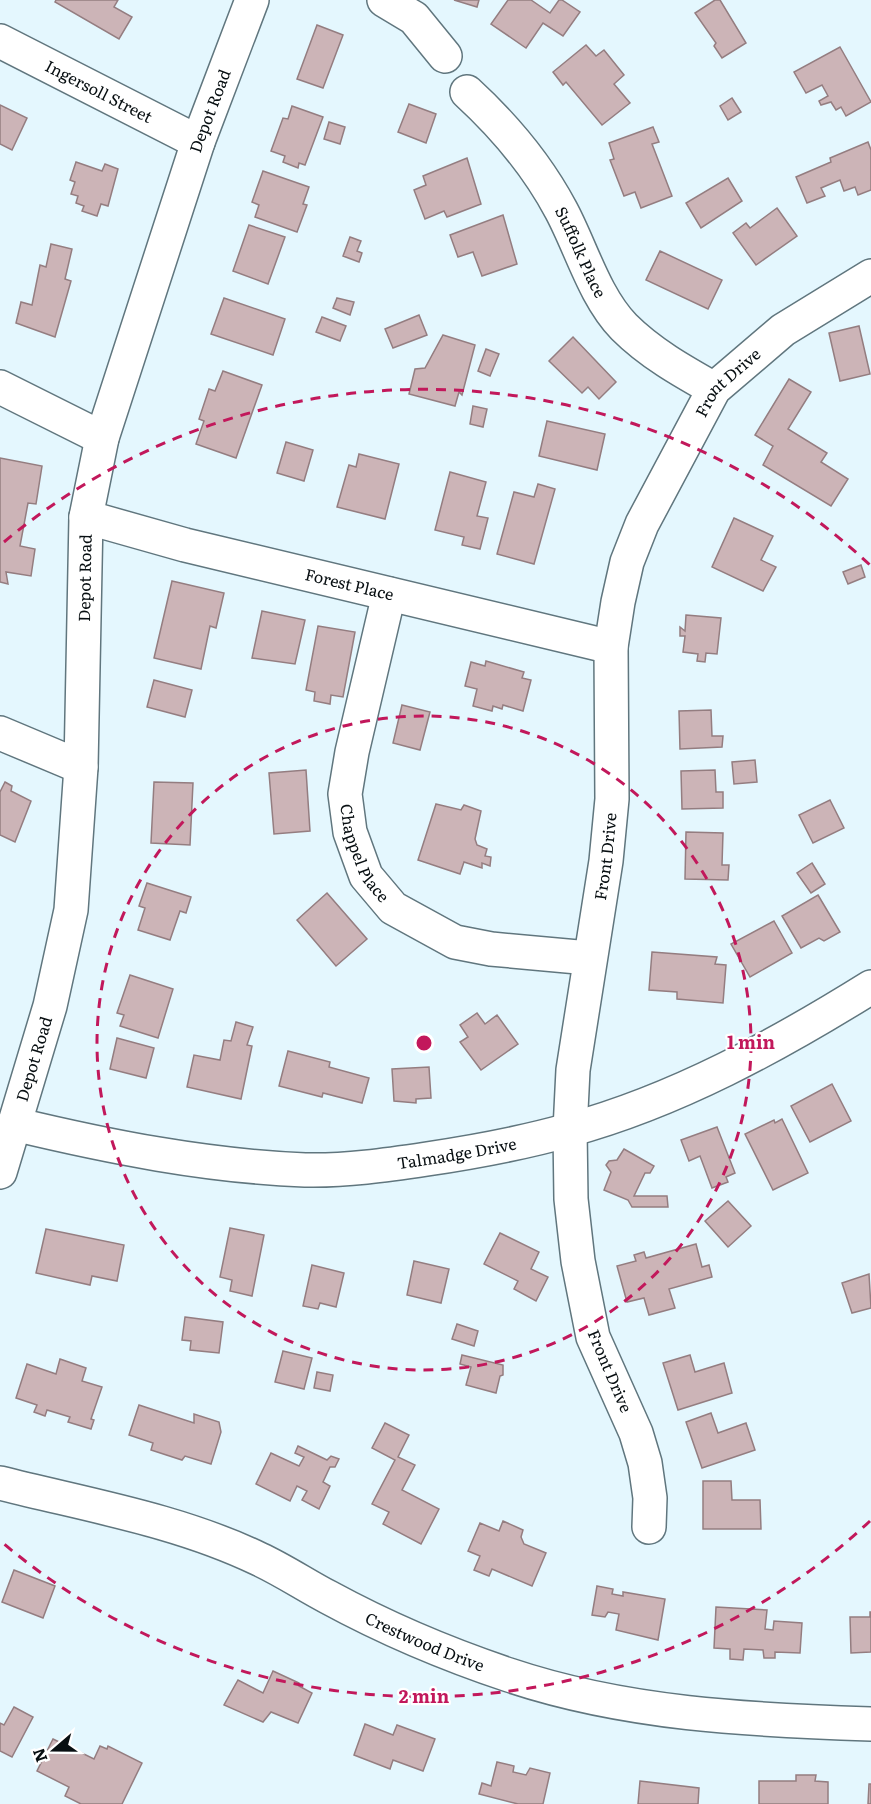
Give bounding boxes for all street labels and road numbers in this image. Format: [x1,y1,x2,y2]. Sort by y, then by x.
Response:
street label: Ingersoll Street [41,53,158,128]
street label: Depot Road [182,65,236,156]
street label: Suffolk Place [550,202,613,302]
street label: Front Drive [688,341,765,421]
street label: Depot Road [71,534,97,622]
street label: Forest Place [303,561,396,606]
street label: Chappel Place [335,802,396,907]
street label: Front Drive [587,811,622,902]
street label: Depot Road [9,1013,57,1104]
street label: Talmadge Drive [395,1130,518,1174]
street label: Front Drive [583,1325,639,1416]
street label: Crestwood Drive [361,1605,488,1677]

